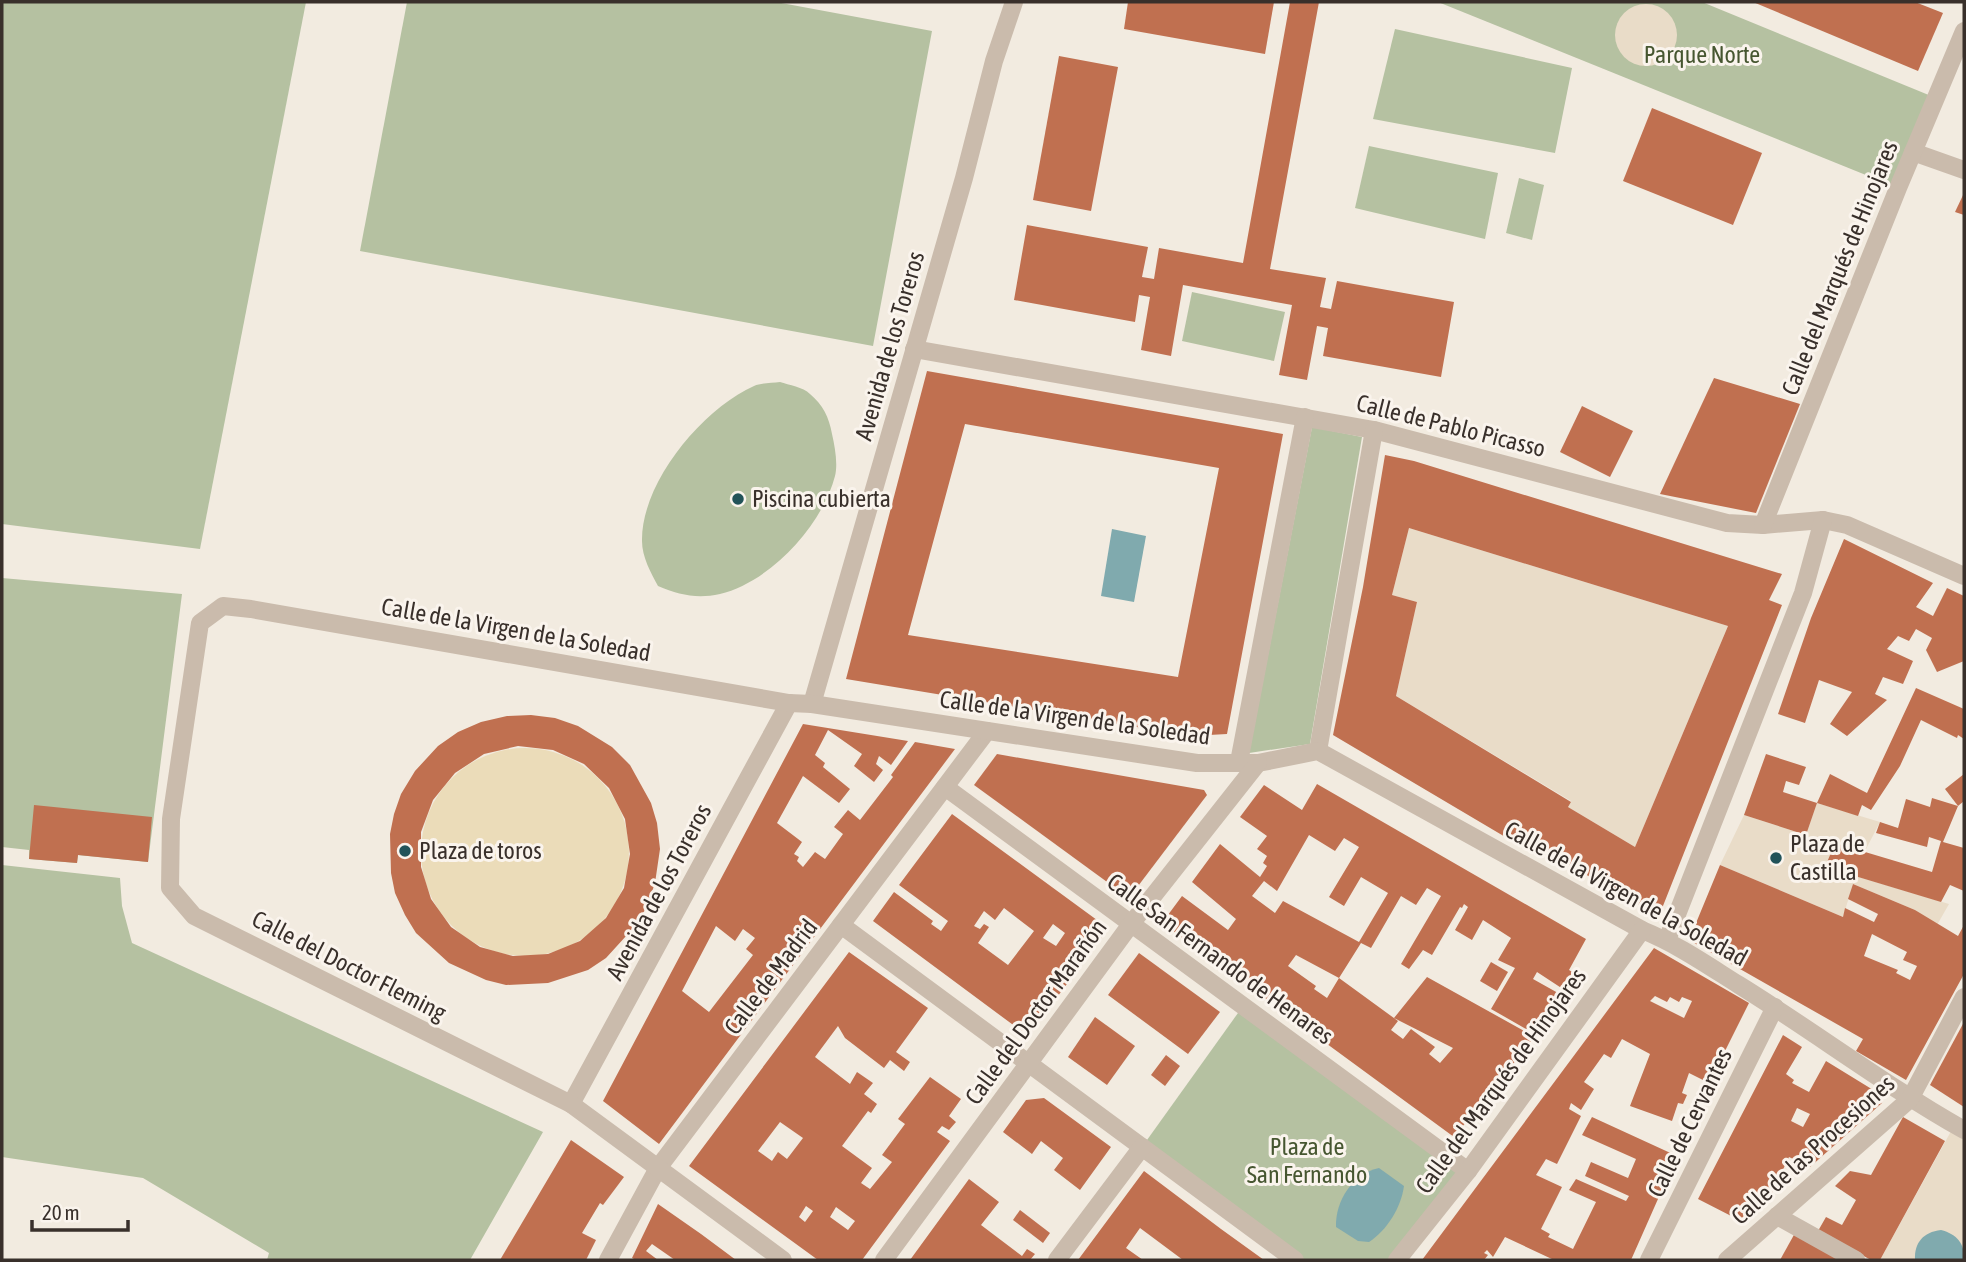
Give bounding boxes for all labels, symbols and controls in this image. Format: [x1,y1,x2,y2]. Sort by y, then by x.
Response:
park label: Parque Norte [1644,41,1760,68]
street label: Calle del Marqués de Hinojares [1776,137,1903,399]
street label: Avenida de los Toreros [850,248,929,443]
street label: Calle de Pablo Picasso [1354,389,1548,462]
place label: Piscina cubierta [752,485,891,512]
marker: Piscina cubierta [730,491,746,507]
street label: Calle de la Virgen de la Soledad [379,593,653,666]
street label: Calle de la Virgen de la Soledad [938,685,1212,750]
street label: Avenida de los Toreros [601,799,716,984]
street label: Calle de la Virgen de la Soledad [1500,816,1752,972]
place label: Plaza de Castilla [1790,830,1865,885]
place label: Plaza de toros [419,837,542,864]
marker: Plaza de toros [397,843,413,859]
marker: Plaza de Castilla [1768,850,1784,866]
street label: Calle San Fernando de Henares [1102,868,1338,1049]
street label: Calle del Doctor Fleming [248,905,451,1026]
street label: Calle de Madrid [719,914,823,1039]
street label: Calle del Doctor Marañón [959,914,1112,1109]
street label: Calle del Marqués de Hinojares [1410,963,1591,1198]
street label: Calle de Cervantes [1642,1044,1737,1201]
street label: Calle de las Procesiones [1726,1069,1900,1230]
park label: Plaza de San Fernando [1247,1133,1367,1188]
scale bar [32,1188,128,1232]
text: 20 m [42,1200,80,1224]

